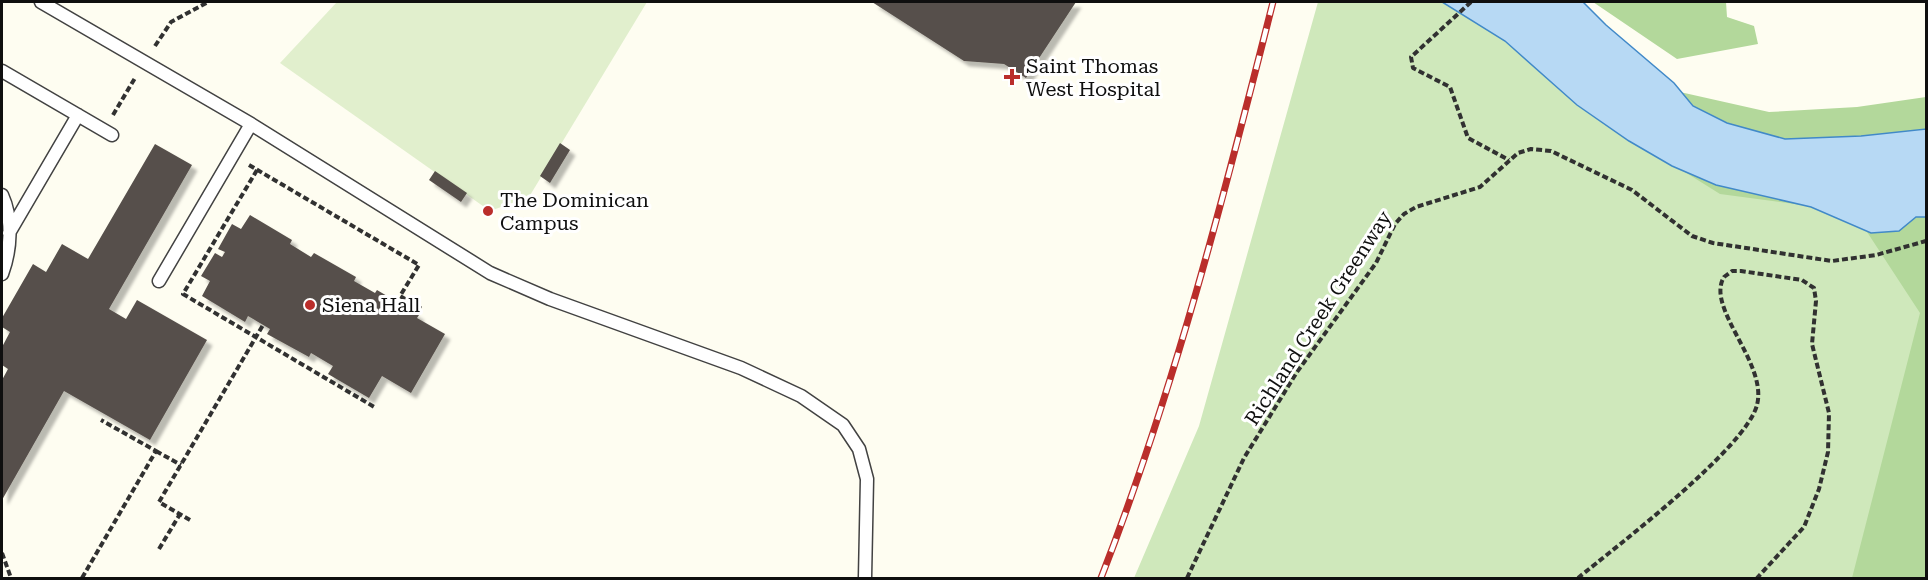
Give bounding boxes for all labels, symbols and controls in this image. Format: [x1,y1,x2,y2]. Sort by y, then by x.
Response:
place label: Saint Thomas West Hospital [1026,54,1160,101]
marker: Saint Thomas West Hospital [1003,68,1021,86]
place label: The Dominican Campus [500,188,649,235]
marker: The Dominican Campus [481,204,495,218]
street label: Richland Creek Greenway [1240,206,1396,430]
place label: Siena Hall [322,293,420,317]
marker: Siena Hall [303,298,317,312]

